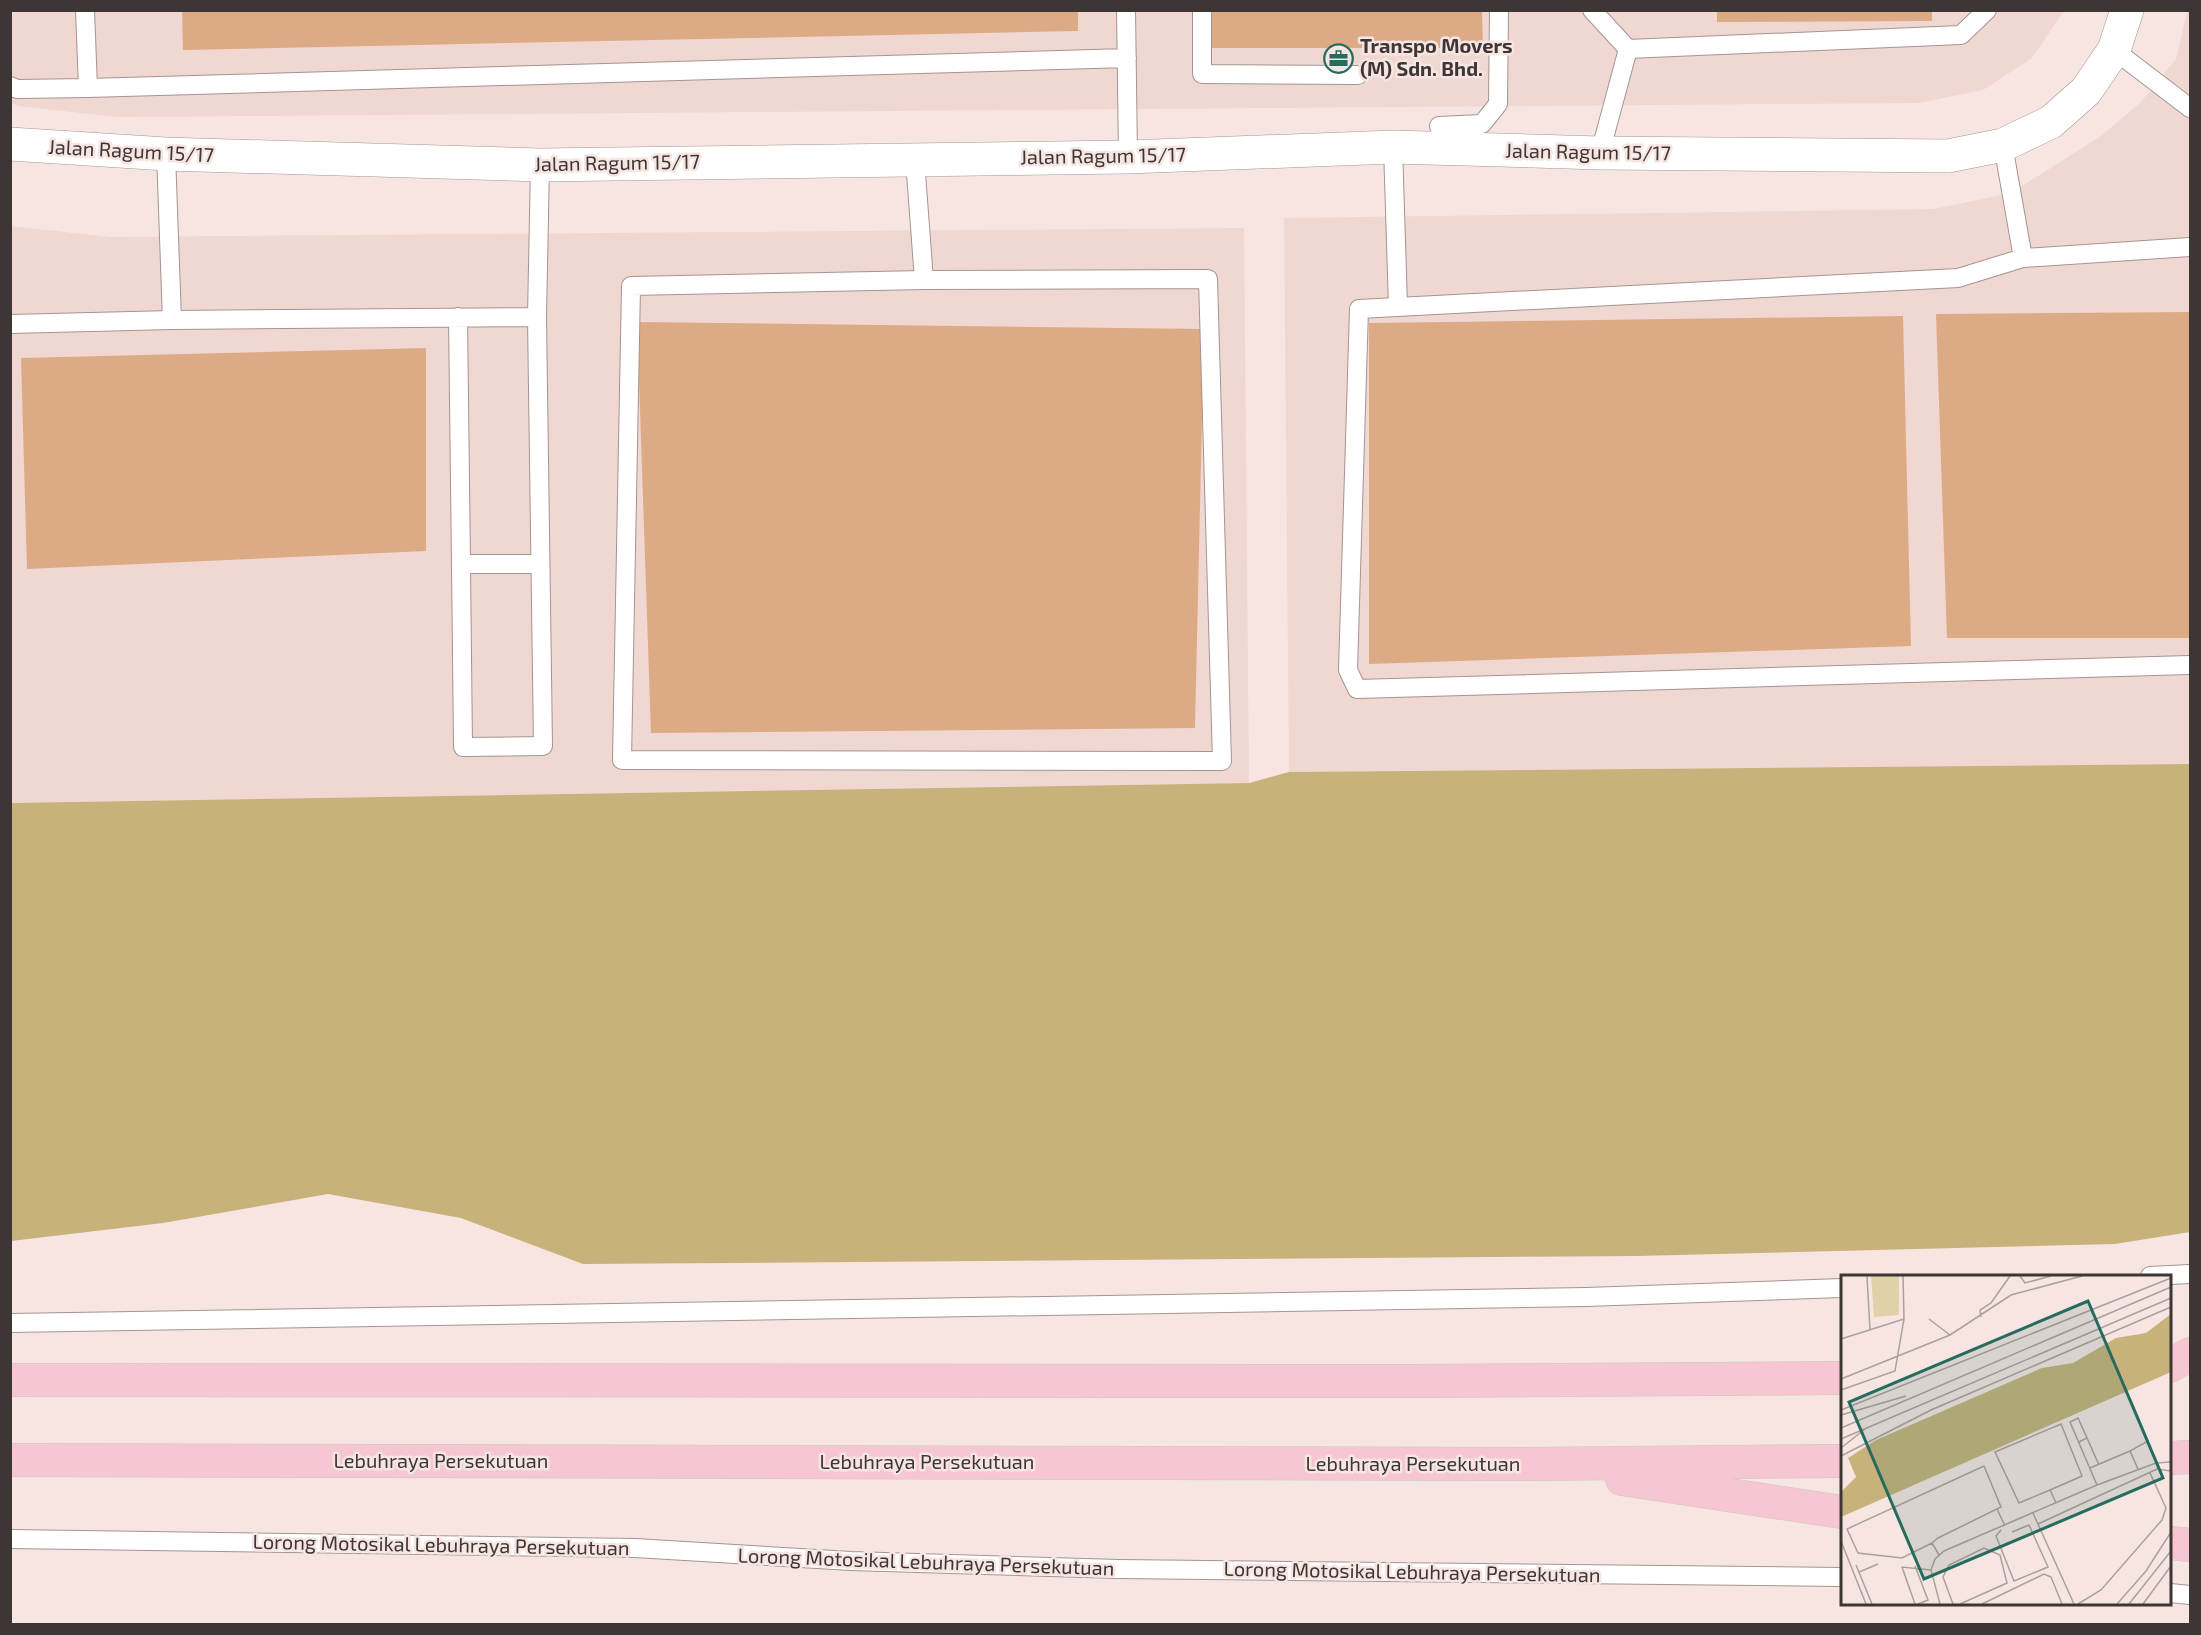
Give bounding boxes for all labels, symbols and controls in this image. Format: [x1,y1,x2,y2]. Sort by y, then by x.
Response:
place label: Transpo Movers (M) Sdn. Bhd. [1360,33,1513,80]
office icon: Transpo Movers (M) Sdn. Bhd. [1323,42,1355,74]
street label: Jalan Ragum 15/17 [48,134,215,166]
street label: Jalan Ragum 15/17 [1505,138,1671,164]
street label: Jalan Ragum 15/17 [1020,142,1186,168]
street label: Jalan Ragum 15/17 [534,149,700,175]
inset map [1841,1275,2171,1605]
street label: Lebuhraya Persekutuan [334,1448,548,1472]
street label: Lebuhraya Persekutuan [820,1449,1034,1473]
street label: Lebuhraya Persekutuan [1306,1451,1520,1475]
street label: Lorong Motosikal Lebuhraya Persekutuan [252,1529,630,1559]
street label: Lorong Motosikal Lebuhraya Persekutuan [737,1542,1115,1580]
street label: Lorong Motosikal Lebuhraya Persekutuan [1223,1556,1601,1586]

